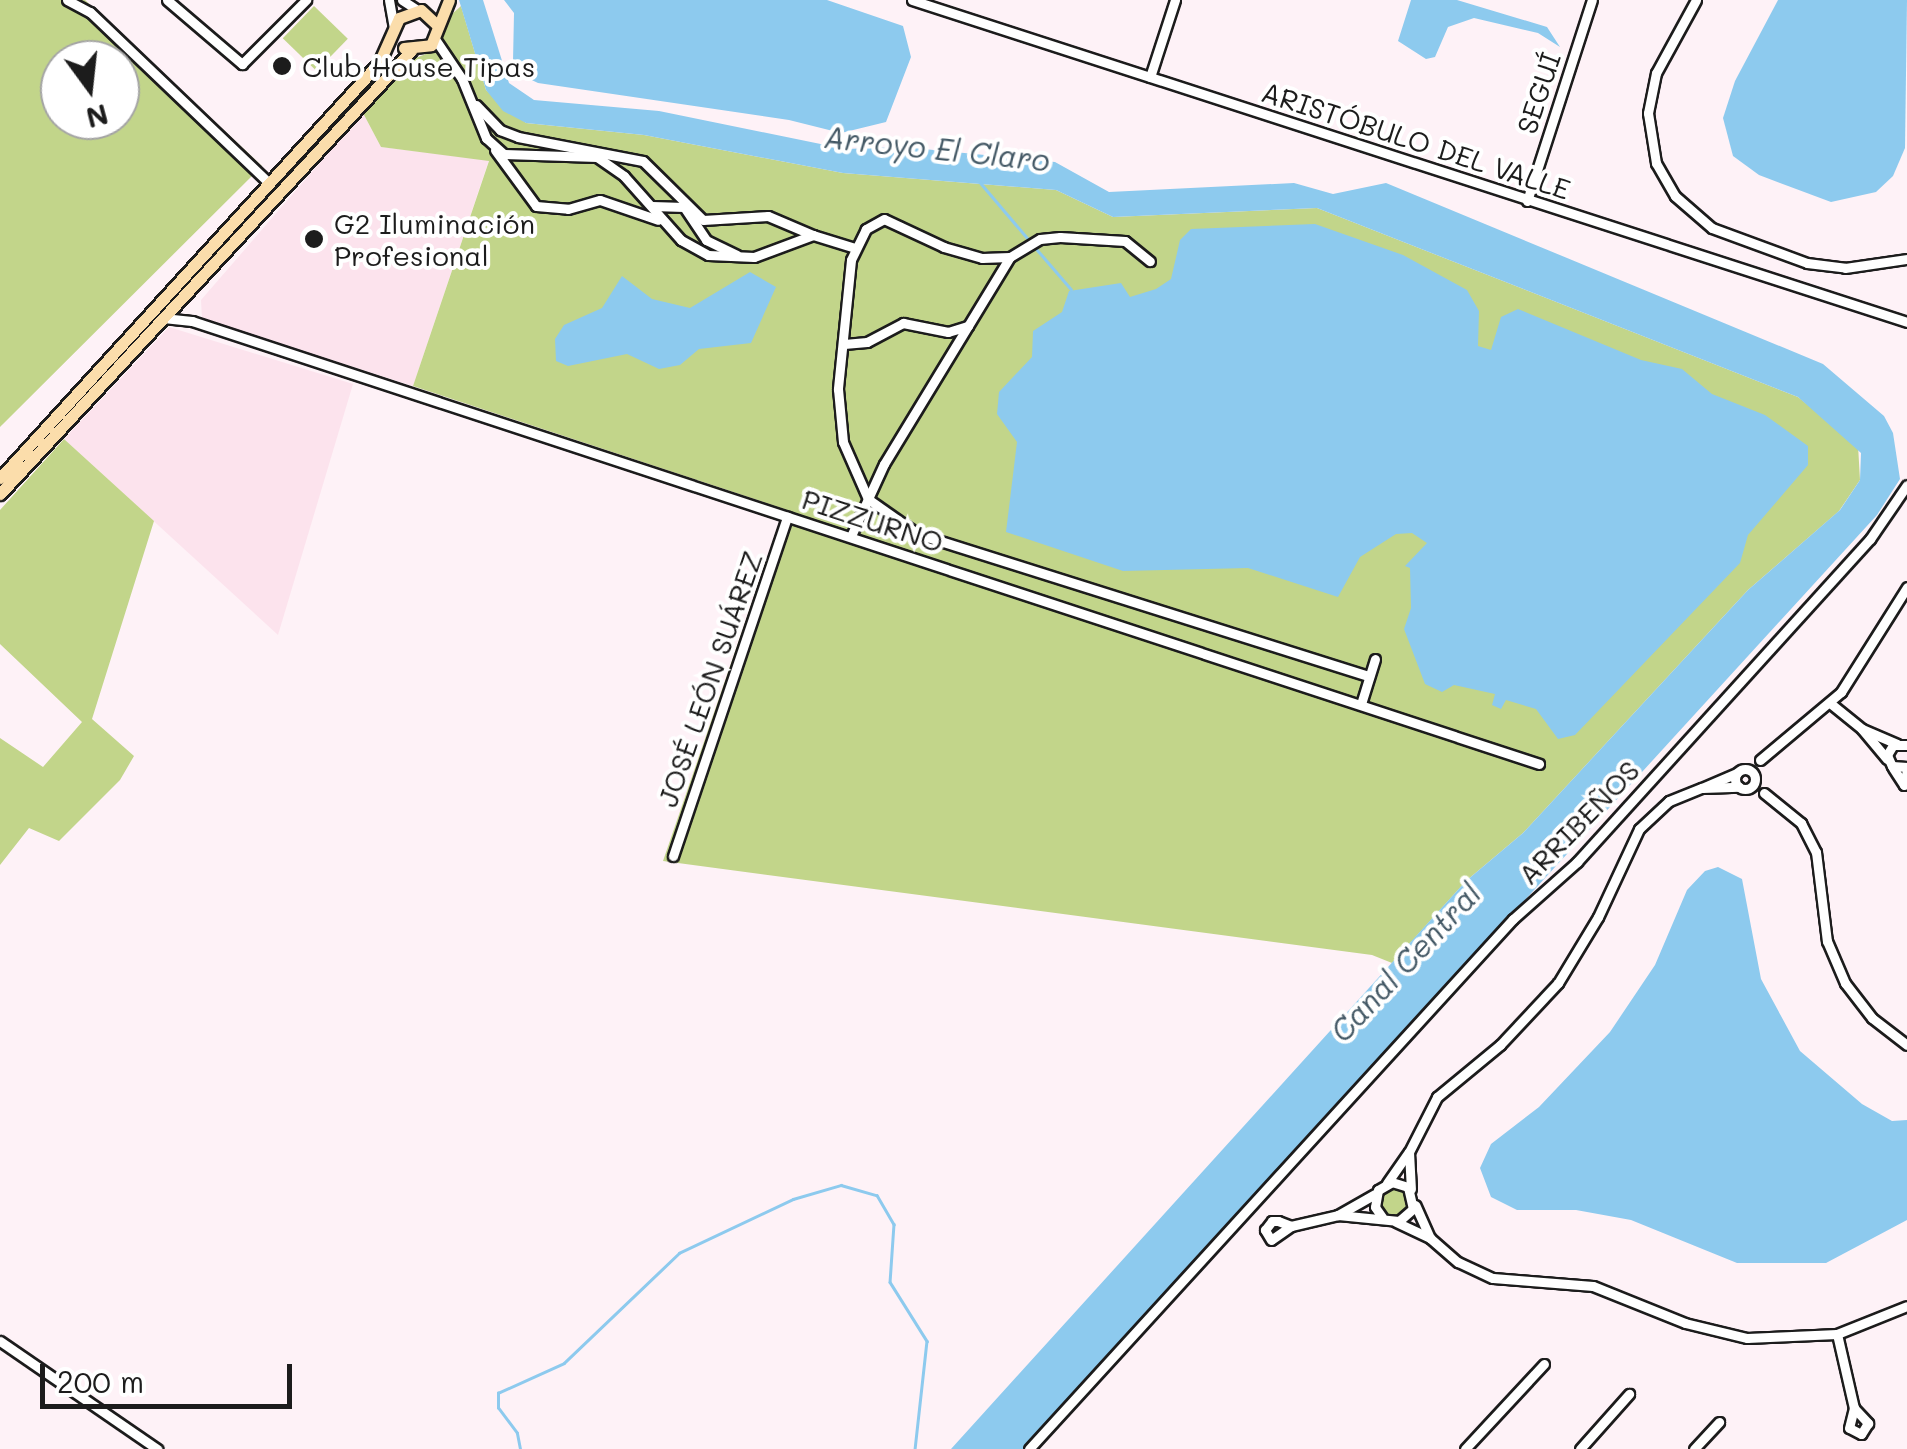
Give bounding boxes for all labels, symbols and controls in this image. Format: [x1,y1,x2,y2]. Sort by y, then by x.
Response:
north arrow [40,40,140,140]
street label: SEGUÍ [1509,48,1567,138]
place label: Club House Tipas [302,49,535,83]
marker: Club House Tipas [271,55,293,77]
street label: ARISTÓBULO DEL VALLE [1257,74,1575,206]
text: N [82,97,112,137]
water label: Arroyo El Claro [822,118,1052,178]
place label: G2 Iluminación Profesional [334,206,535,272]
marker: G2 Iluminación Profesional [303,228,325,250]
street label: PIZZURNO [798,481,948,559]
street label: JOSÉ LEÓN SUÁREZ [650,547,768,811]
street label: ARRIBEÑOS [1510,753,1646,891]
water label: Canal Central [1322,875,1488,1049]
scale bar [45,1344,298,1406]
text: 200 m [57,1361,144,1401]

